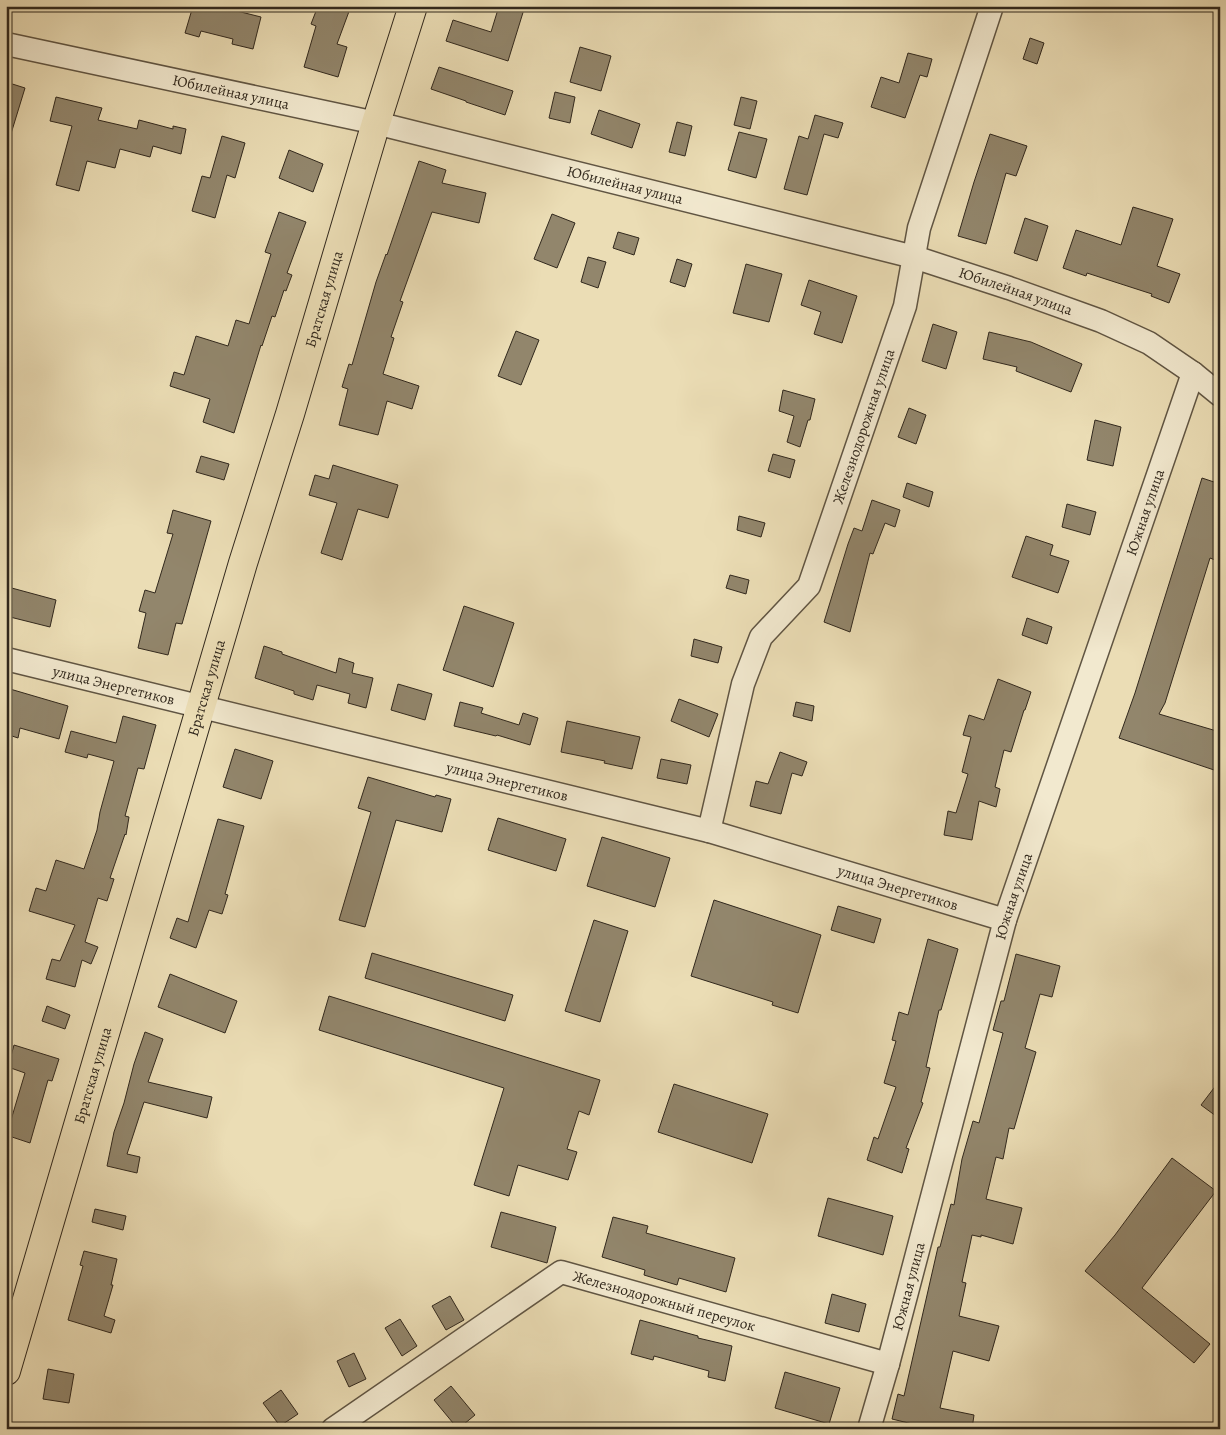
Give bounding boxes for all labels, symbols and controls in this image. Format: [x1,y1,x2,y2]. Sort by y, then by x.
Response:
street label: Юбилейная улица [171,70,291,114]
street label: Юбилейная улица [565,161,685,209]
street label: Братская улица [300,248,348,350]
street label: Юбилейная улица [956,262,1075,320]
street label: Железнодорожная улица [828,346,900,507]
street label: Южная улица [1121,466,1169,558]
street label: Братская улица [183,637,230,739]
street label: улица Энергетиков [50,661,177,710]
street label: улица Энергетиков [443,757,570,806]
street label: Южная улица [990,850,1037,942]
street label: улица Энергетиков [834,860,961,915]
street label: Братская улица [69,1025,116,1126]
street label: Южная улица [887,1240,930,1333]
street label: Железнодорожный переулок [571,1266,758,1336]

